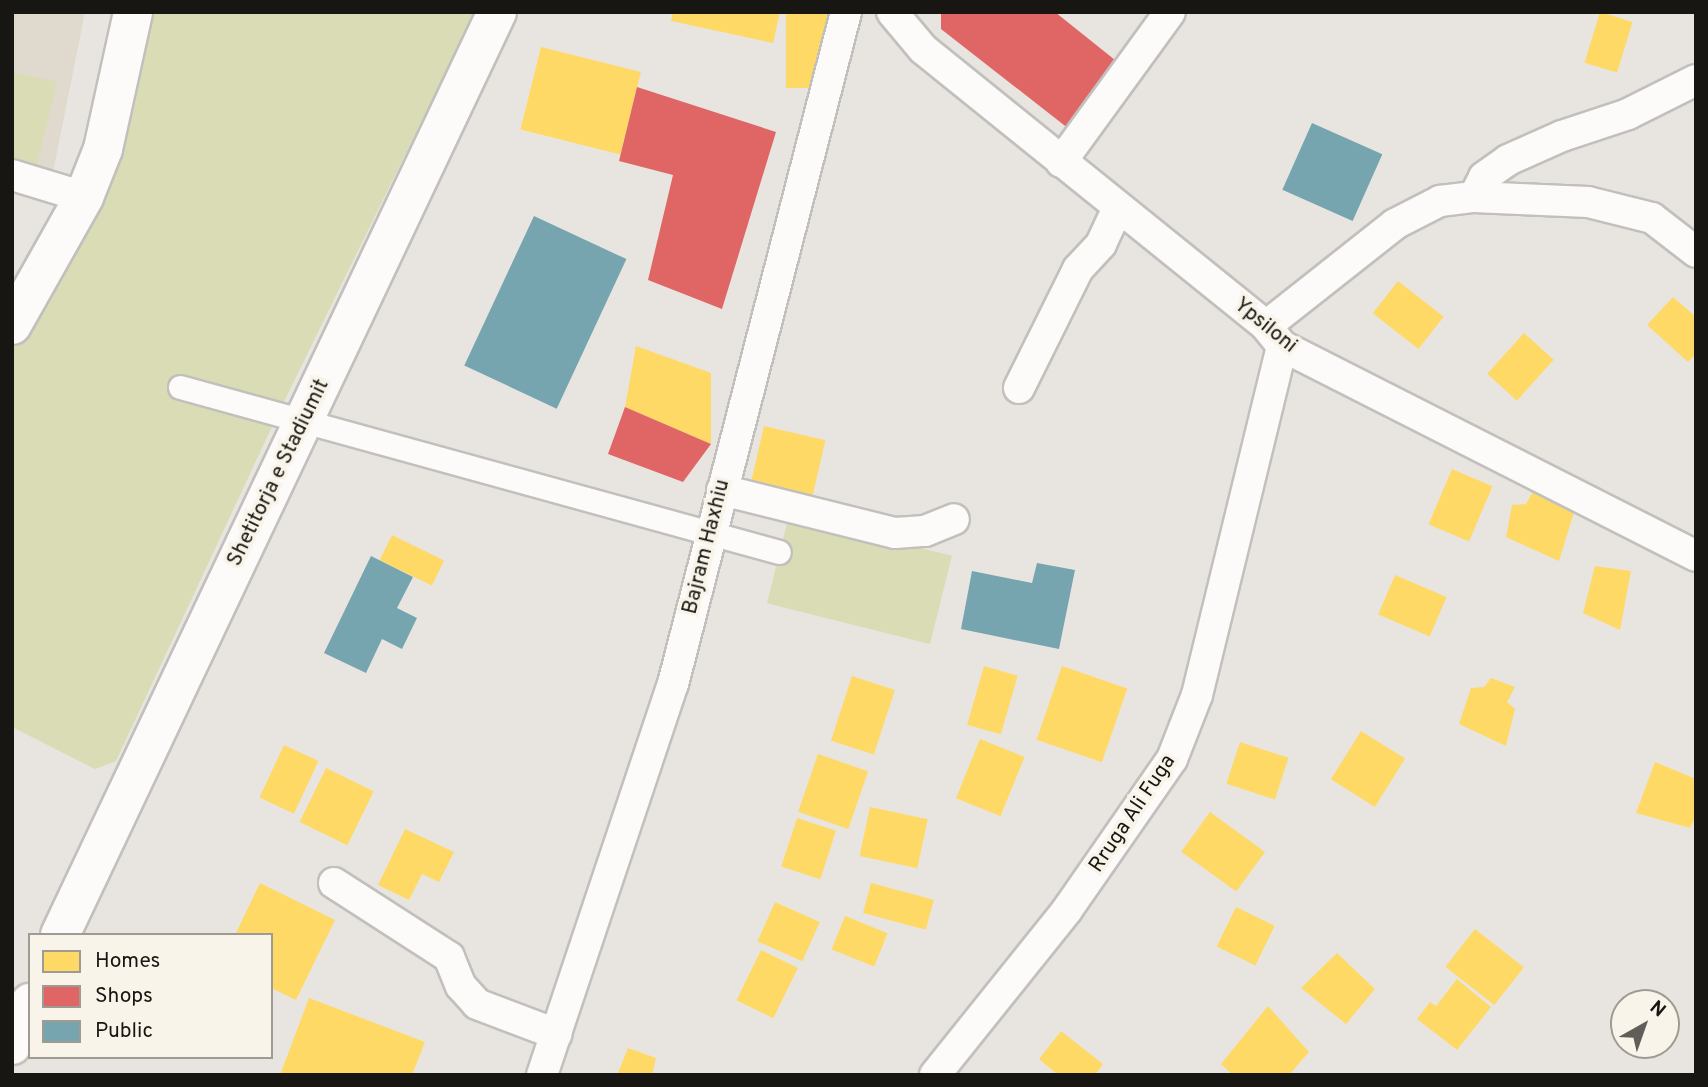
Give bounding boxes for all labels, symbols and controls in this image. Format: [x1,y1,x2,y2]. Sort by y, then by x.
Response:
street label: Ypsiloni [1228,293,1302,359]
street label: Shetitorja e Stadiumit [223,375,335,571]
street label: Bajram Haxhiu [678,477,736,617]
street label: Rruga Ali Fuga [1084,750,1182,878]
legend [28,933,273,1059]
text: Homes [95,948,160,975]
text: Shops [95,983,153,1010]
north arrow [1610,989,1680,1059]
text: N [1644,996,1670,1023]
text: Public [95,1018,153,1045]

